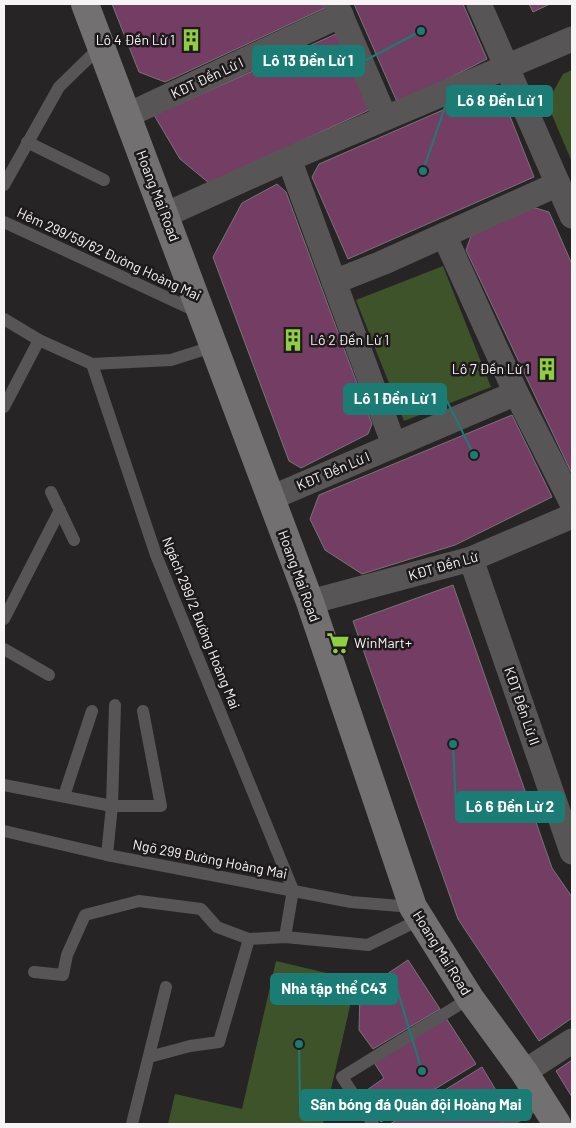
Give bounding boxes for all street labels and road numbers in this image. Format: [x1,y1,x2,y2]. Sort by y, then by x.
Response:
street label: KĐT Đền Lừ I [168,53,246,102]
street label: Hoang Mai Road [133,148,184,244]
street label: Hẻm 299/59/62 Đường Hoàng Mai [15,203,204,304]
street label: KĐT Đền Lừ I [294,447,372,494]
street label: Hoang Mai Road [275,528,324,624]
street label: Ngách 299/2 Đường Hoàng Mai [159,534,244,711]
street label: KĐT Đền Lừ [406,547,480,584]
street label: KĐT Đền Lừ II [501,664,544,747]
street label: Ngõ 299 Đường Hoàng Mai [131,835,289,882]
street label: Hoang Mai Road [410,907,475,998]

